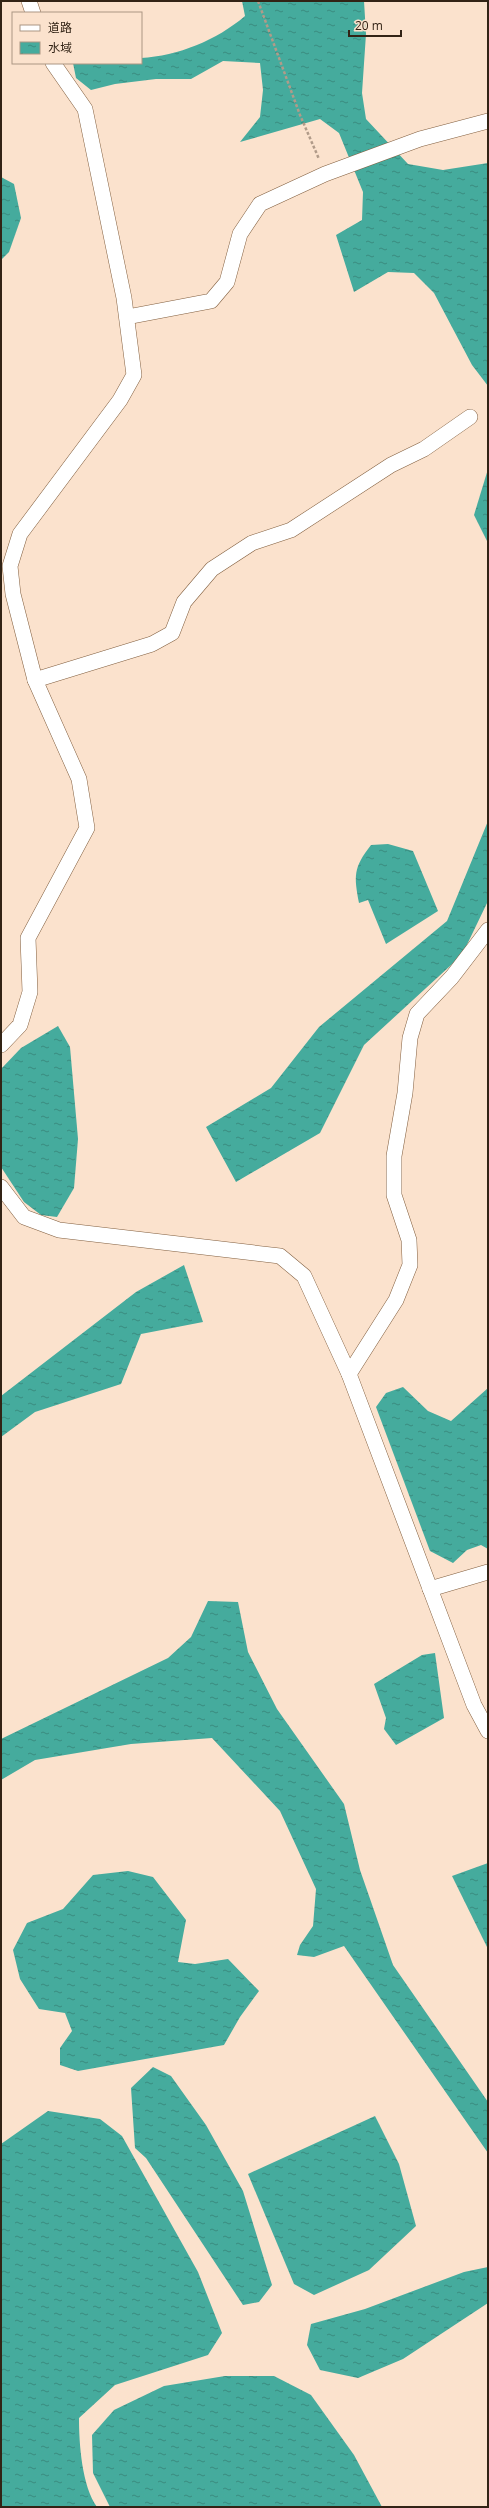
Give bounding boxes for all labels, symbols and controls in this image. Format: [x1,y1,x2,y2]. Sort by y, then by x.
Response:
legend [12,12,142,64]
scale bar [349,12,401,38]
text: 20 m [355,17,383,34]
text: 道路 [48,19,72,36]
text: 水域 [48,39,72,56]

